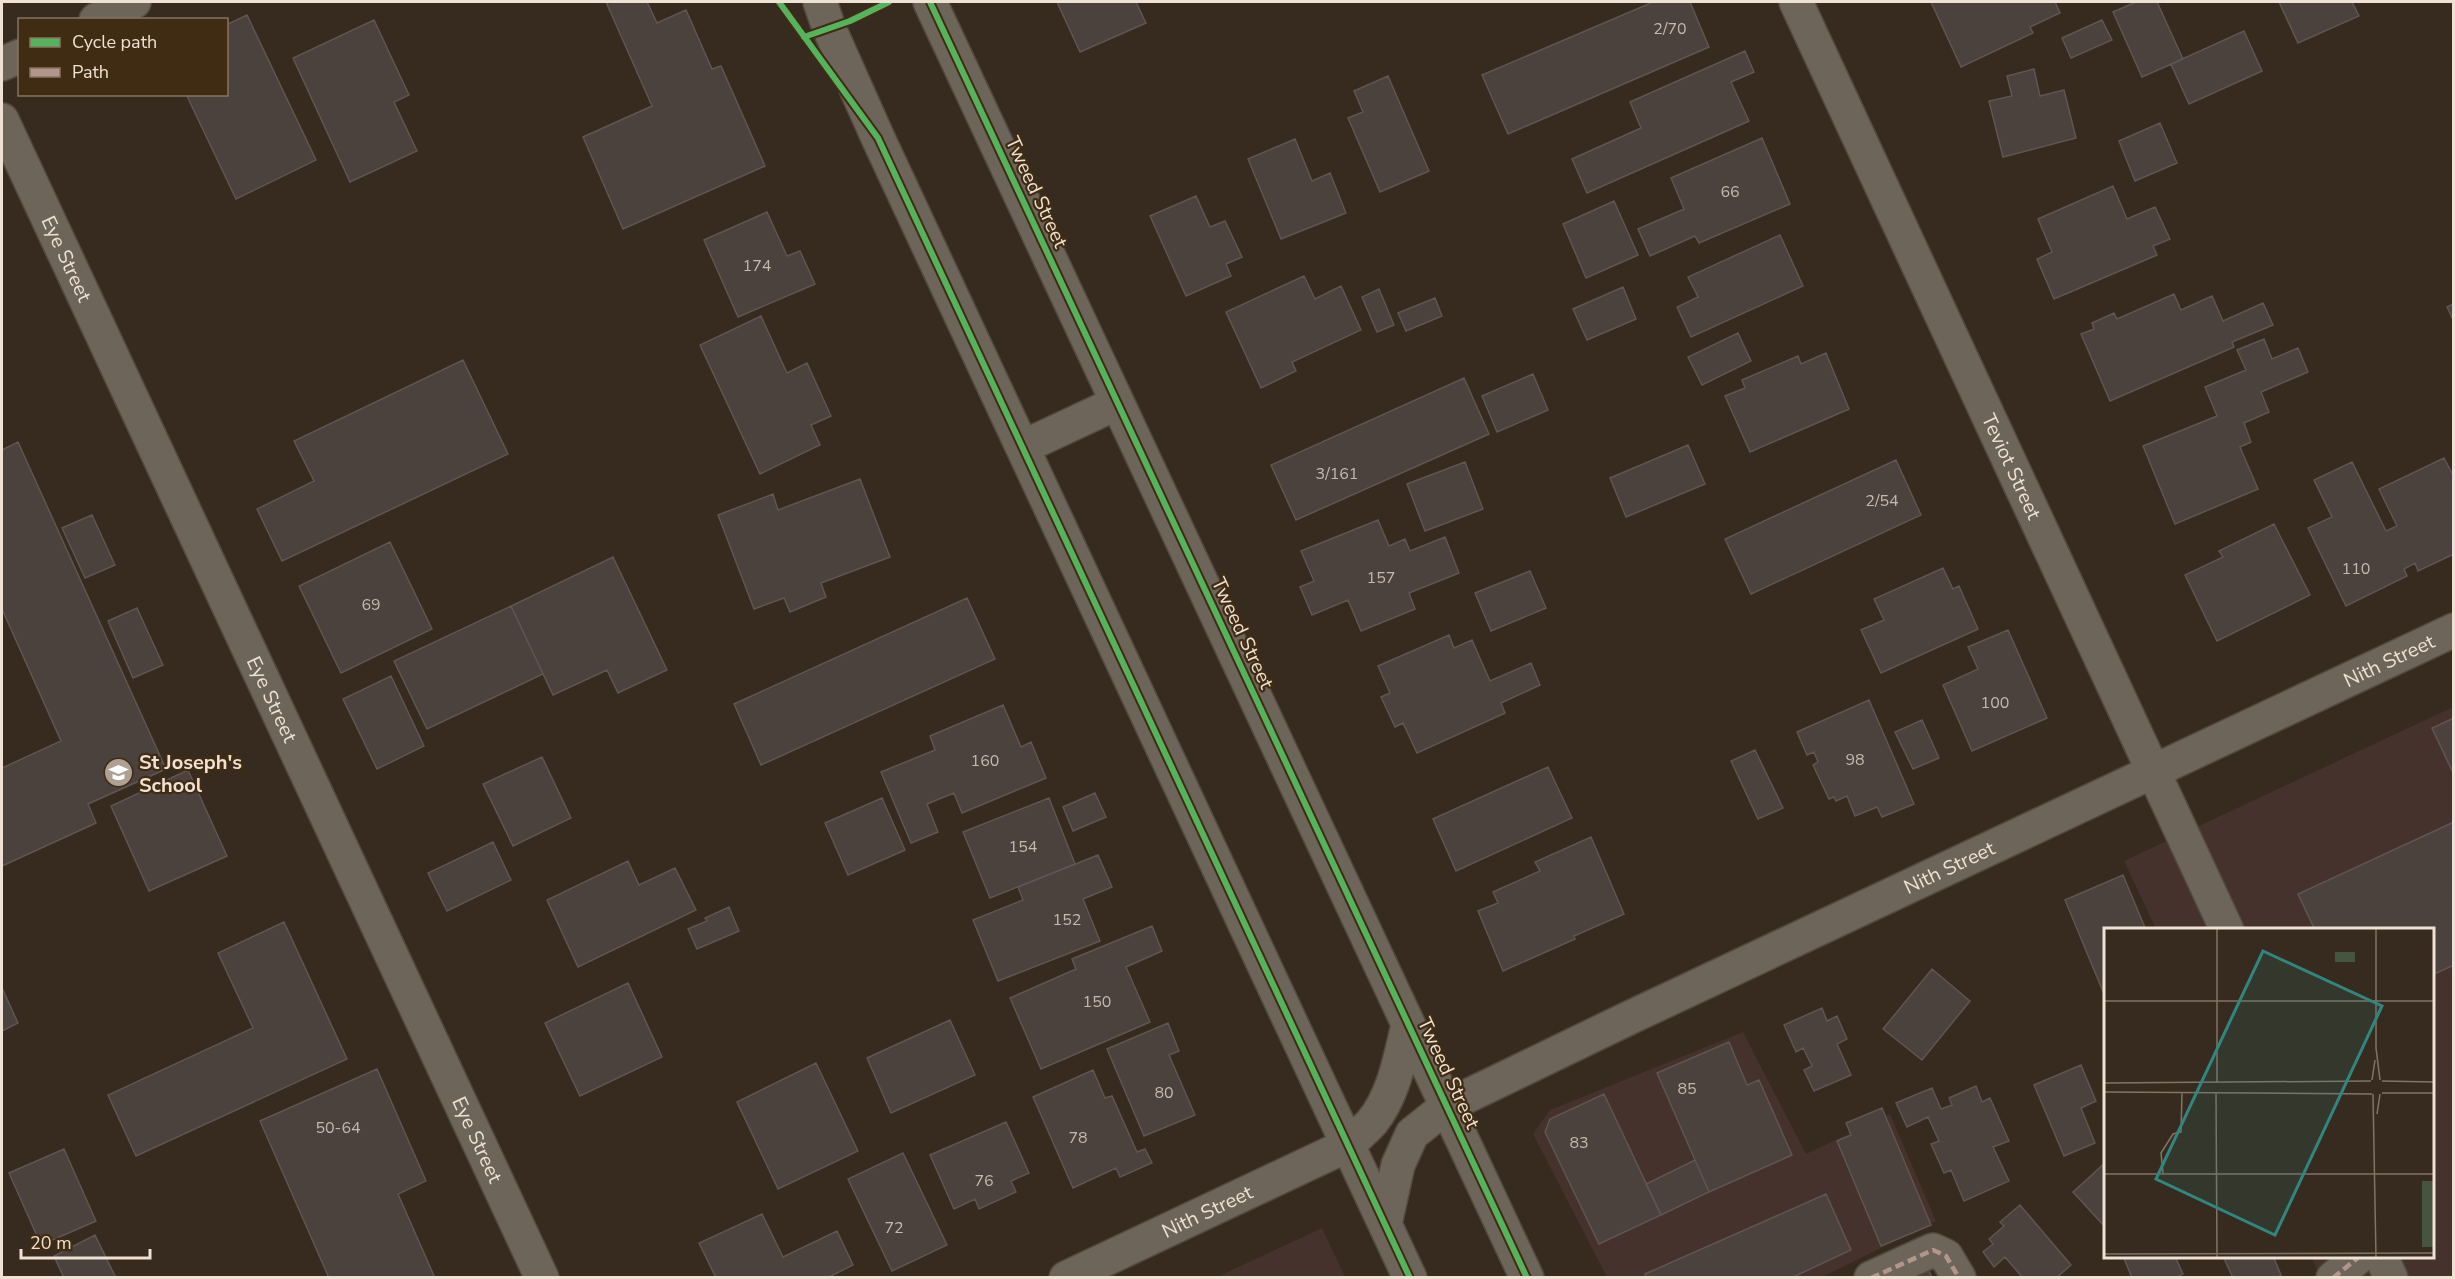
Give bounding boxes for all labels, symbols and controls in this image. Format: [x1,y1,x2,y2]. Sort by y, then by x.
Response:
legend [18,18,228,96]
house number: 2/70 [1653,18,1687,40]
text: Cycle path [72,30,157,54]
text: Path [72,60,109,84]
street label: Tweed Street [999,132,1075,253]
house number: 66 [1720,181,1740,203]
street label: Eye Street [35,211,98,307]
house number: 174 [743,255,772,277]
street label: Teviot Street [1975,409,2048,525]
house number: 3/161 [1316,463,1358,485]
house number: 2/54 [1865,490,1899,512]
house number: 110 [2342,558,2370,580]
house number: 157 [1367,567,1395,589]
street label: Tweed Street [1205,573,1281,694]
house number: 69 [361,594,381,616]
street label: Nith Street [2339,628,2440,694]
street label: Eye Street [240,652,304,748]
house number: 100 [1981,692,2009,714]
place label: St Joseph's School [139,749,242,799]
house number: 98 [1845,749,1865,771]
house number: 160 [971,750,999,772]
school or university icon: St Joseph's School [102,757,134,789]
street label: Nith Street [1900,834,2000,901]
house number: 154 [1009,836,1038,858]
house number: 152 [1053,909,1081,931]
inset map [2104,928,2434,1258]
house number: 150 [1083,991,1111,1013]
street label: Tweed Street [1411,1013,1487,1134]
house number: 85 [1677,1078,1697,1100]
house number: 80 [1154,1082,1174,1104]
street label: Eye Street [445,1092,509,1188]
house number: 50-64 [315,1117,361,1139]
house number: 78 [1068,1127,1088,1149]
house number: 83 [1569,1132,1589,1154]
house number: 76 [974,1170,994,1192]
street label: Nith Street [1157,1178,1258,1245]
house number: 72 [884,1217,904,1239]
scale bar [21,1222,150,1260]
text: 20 m [30,1231,72,1255]

